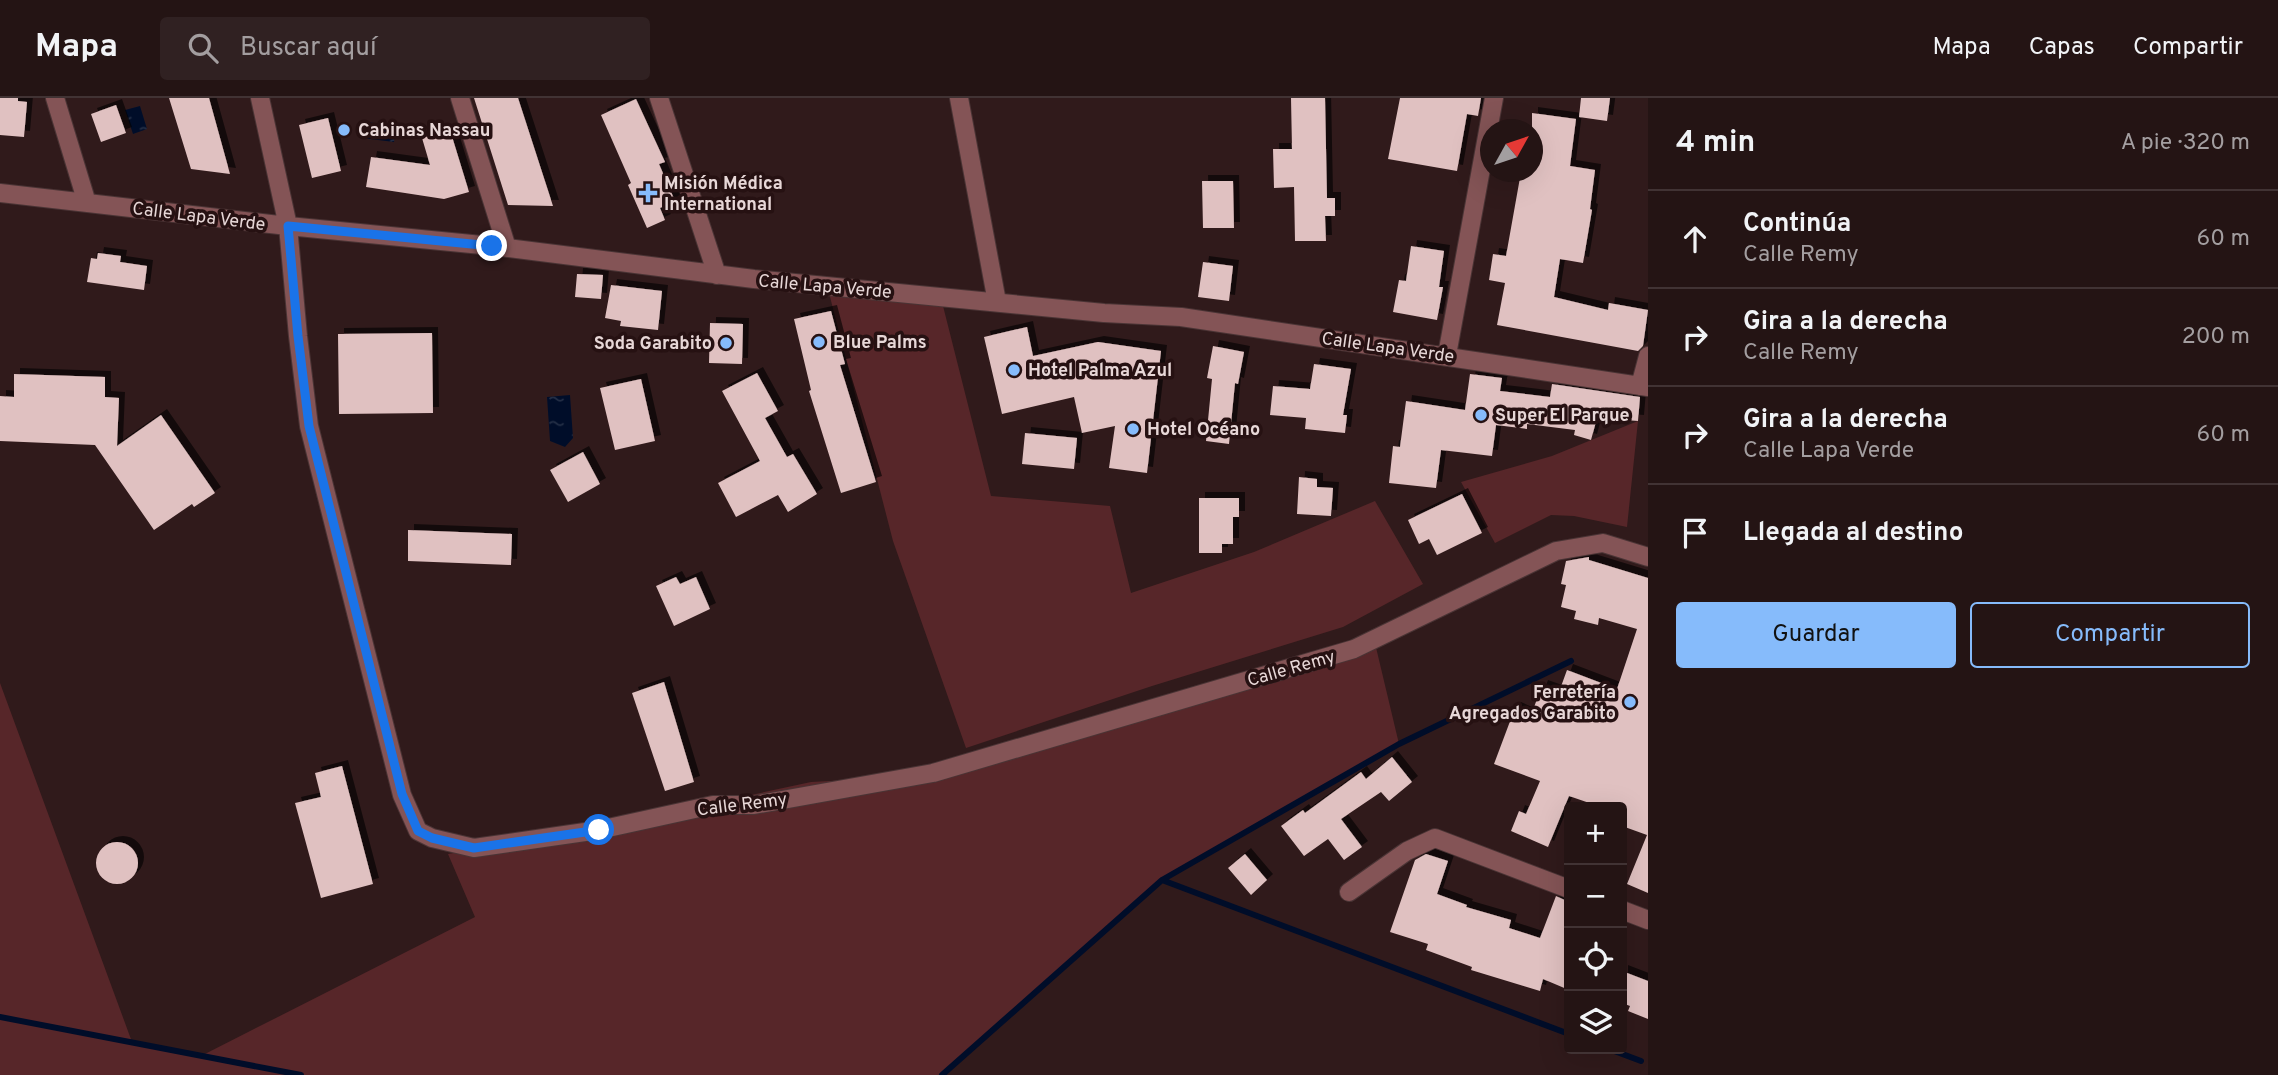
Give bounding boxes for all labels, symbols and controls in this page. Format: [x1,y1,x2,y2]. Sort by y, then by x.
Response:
search box [160,17,650,80]
text: Mapa [35,27,118,69]
icon: search [184,29,222,67]
text: Buscar aquí [240,32,377,65]
text: Mapa [1933,33,1991,63]
text: Capas [2029,33,2095,63]
text: Compartir [2133,33,2243,63]
north arrow [1480,119,1543,182]
place label: Cabinas Nassau [358,120,490,143]
marker: Cabinas Nassau [336,122,352,138]
text: 4 min [1676,125,1755,162]
text: A pie · 320 m [2121,129,2250,158]
place label: Misión Médica International [664,173,783,217]
marker: Misión Médica International [638,183,658,203]
street label: Calle Lapa Verde [131,198,267,237]
text: Continúa [1743,208,1851,241]
icon: ahead [1676,220,1714,258]
text: 60 m [2197,225,2250,254]
route end [476,230,507,261]
text: Calle Remy [1743,241,1859,270]
street label: Calle Lapa Verde [757,270,893,305]
text: Gira a la derecha [1743,306,1948,339]
icon: right [1676,318,1714,356]
text: 200 m [2182,323,2250,352]
street label: Calle Lapa Verde [1320,328,1456,369]
place label: Blue Palms [833,332,927,355]
place label: Soda Garabito [594,333,712,356]
marker: Blue Palms [811,334,827,350]
marker: Soda Garabito [718,335,734,351]
text: Calle Remy [1743,339,1859,368]
place label: Hotel Palma Azul [1028,360,1172,383]
marker: Hotel Palma Azul [1006,362,1022,378]
text: Gira a la derecha [1743,404,1948,437]
place label: Super El Parque [1495,405,1629,428]
marker: Super El Parque [1473,407,1489,423]
icon: right [1676,416,1714,454]
place label: Hotel Océano [1147,419,1260,442]
marker: Hotel Océano [1125,421,1141,437]
text: 60 m [2197,421,2250,450]
text: Calle Lapa Verde [1743,437,1914,466]
icon: arrive [1676,514,1714,552]
text: Llegada al destino [1743,517,1963,550]
button: Guardar [1676,602,1956,668]
button: Compartir [1970,602,2250,668]
street label: Calle Remy [1245,646,1338,693]
place label: Ferretería Agregados Garabito [1449,682,1616,726]
marker: Ferretería Agregados Garabito [1622,694,1638,710]
street label: Calle Remy [696,789,789,822]
map controls [1564,802,1627,1054]
button: + [1564,802,1627,865]
route start [583,814,614,845]
button: − [1564,865,1627,928]
button: locate [1564,928,1627,991]
button: layers [1564,991,1627,1054]

